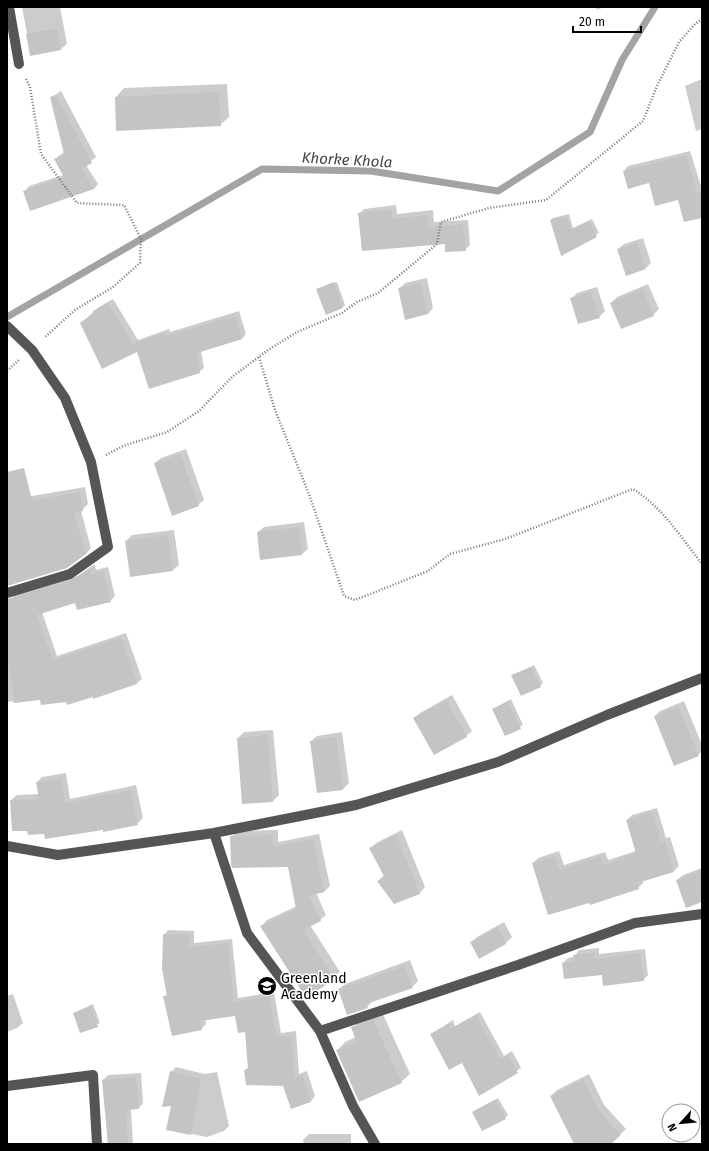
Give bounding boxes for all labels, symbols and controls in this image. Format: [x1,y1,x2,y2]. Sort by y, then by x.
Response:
scale bar [573,8,641,34]
text: 20 m [579,15,605,29]
water label: Khorke Khola [301,149,393,171]
place label: Greenland Academy [281,970,347,1003]
school or university icon: Greenland Academy [256,975,278,997]
north arrow [661,1103,701,1143]
text: N [665,1121,680,1134]

